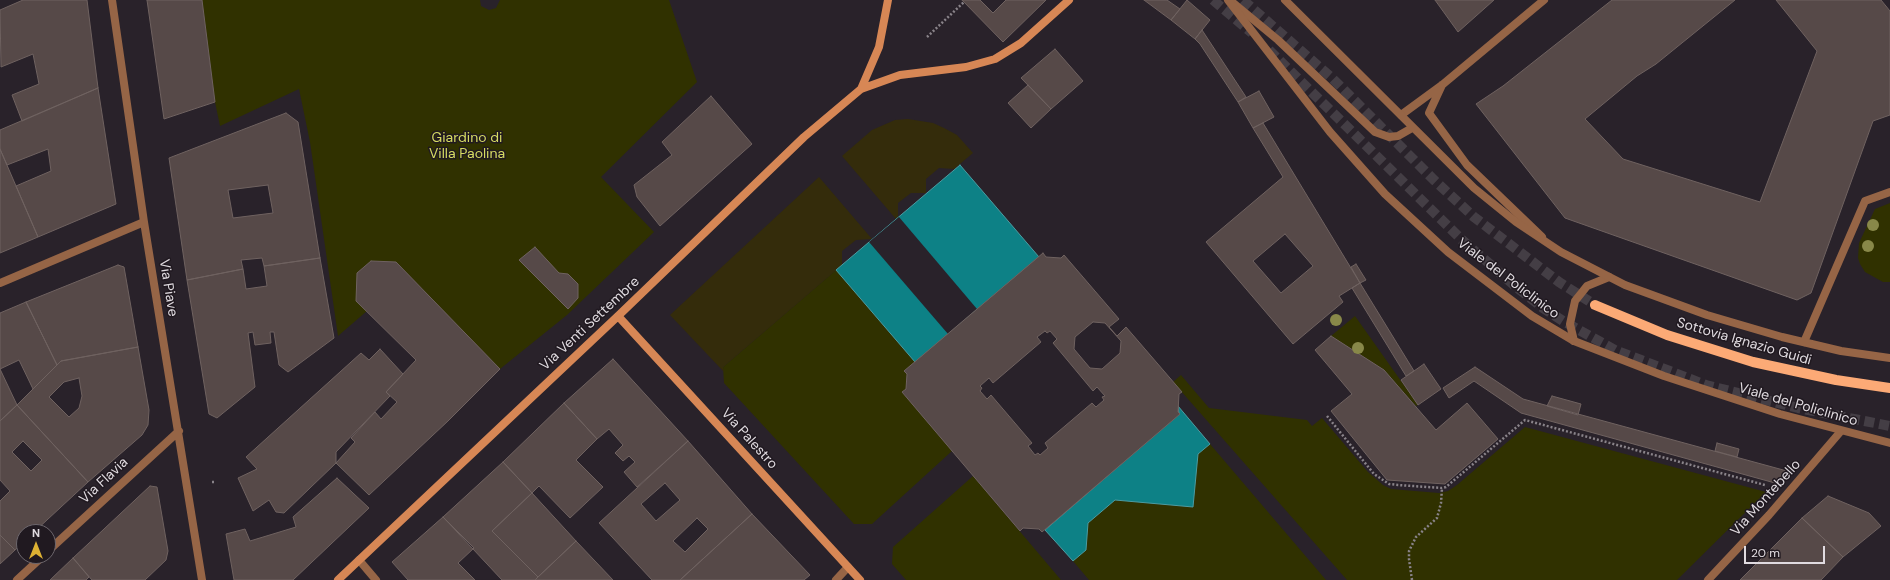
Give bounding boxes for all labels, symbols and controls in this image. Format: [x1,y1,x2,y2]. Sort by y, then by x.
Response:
park label: Giardino di Villa Paolina [429,130,505,162]
street label: Viale del Policlinico [1454,235,1562,323]
street label: Via Piave [155,258,181,318]
street label: Via Venti Settembre [537,274,643,374]
street label: Sottovia Ignazio Guidi [1675,315,1813,369]
street label: Viale del Policlinico [1736,380,1860,430]
street label: Via Palestro [717,405,781,473]
street label: Via Flavia [76,454,132,508]
street label: Via Montebello [1727,456,1805,540]
north arrow [16,524,56,564]
text: N [32,526,40,540]
scale bar [1746,538,1827,564]
text: 20 m [1751,545,1780,561]

